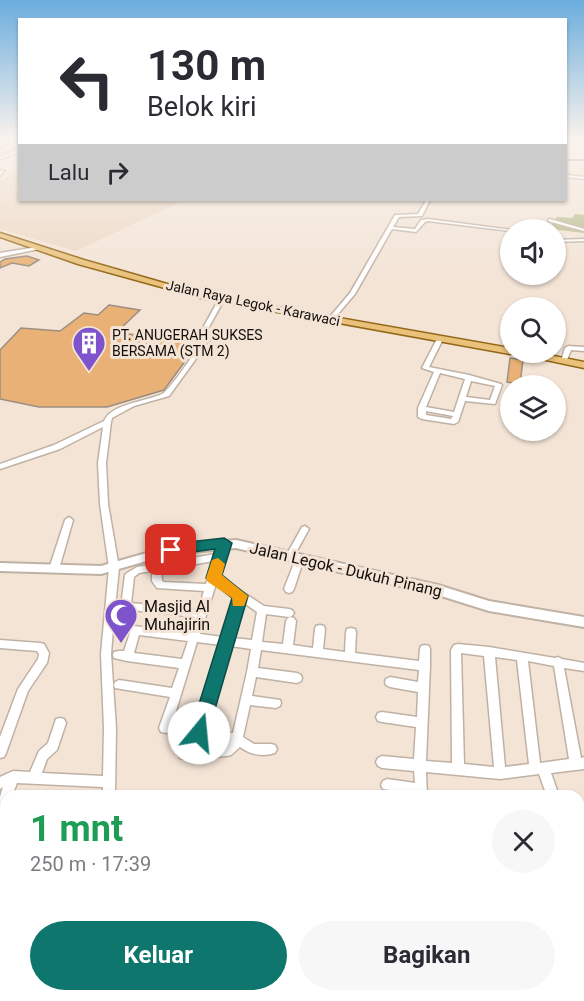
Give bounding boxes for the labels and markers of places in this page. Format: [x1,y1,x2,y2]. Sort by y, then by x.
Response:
building icon: PT. ANUGERAH SUKSES BERSAMA (STM 2) [71,325,107,372]
place label: PT. ANUGERAH SUKSES BERSAMA (STM 2) [112,327,263,360]
pin [145,524,196,575]
mosque icon: Masjid Al Muhajirin [103,597,139,644]
place label: Masjid Al Muhajirin [144,597,210,634]

